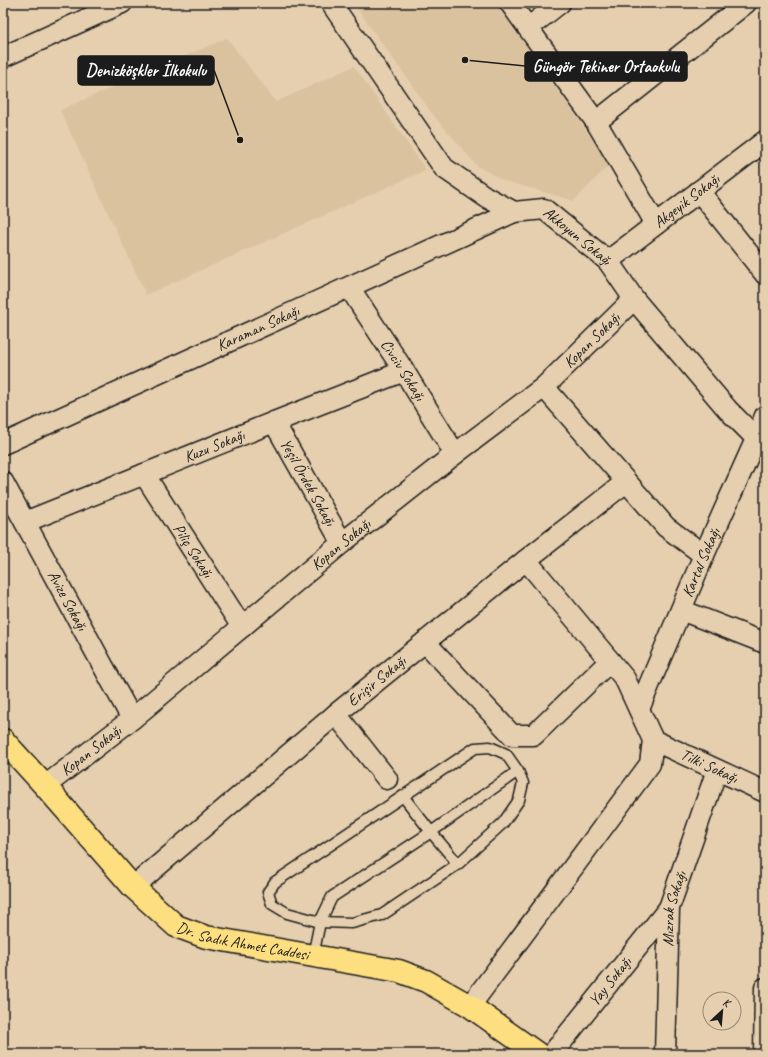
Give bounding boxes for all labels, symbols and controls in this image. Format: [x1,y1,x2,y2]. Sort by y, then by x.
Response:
callout: Güngör Tekiner Ortaokulu [525,52,687,81]
callout: Denizköşkler İlkokulu [78,56,214,85]
text: Güngör Tekiner Ortaokulu [533,56,681,77]
text: Denizköşkler İlkokulu [86,60,208,81]
street label: Akgeyik Sokağı [650,169,724,232]
street label: Akkoyun Sokağı [539,202,618,270]
street label: Karaman Sokağı [214,301,303,356]
street label: Kopan Sokağı [559,307,625,372]
street label: Civciv Sokağı [376,336,430,405]
street label: Kuzu Sokağı [181,425,248,467]
street label: Yeşil Ördek Sokağı [275,435,341,530]
street label: Kopan Sokağı [307,514,376,575]
street label: Piliç Sokağı [168,520,218,582]
street label: Kartal Sokağı [677,524,725,600]
street label: Avize Sokağı [43,567,92,635]
street label: Erişir Sokağı [343,651,411,711]
street label: Kopan Sokağı [57,720,126,780]
street label: Tilki Sokağı [677,744,742,788]
street label: Mızrak Sokağı [658,868,691,947]
street label: Dr. Sadık Ahmet Caddesi [174,917,312,965]
street label: Yay Sokağı [584,952,637,1010]
north arrow [702,991,742,1031]
text: K [721,994,734,1011]

